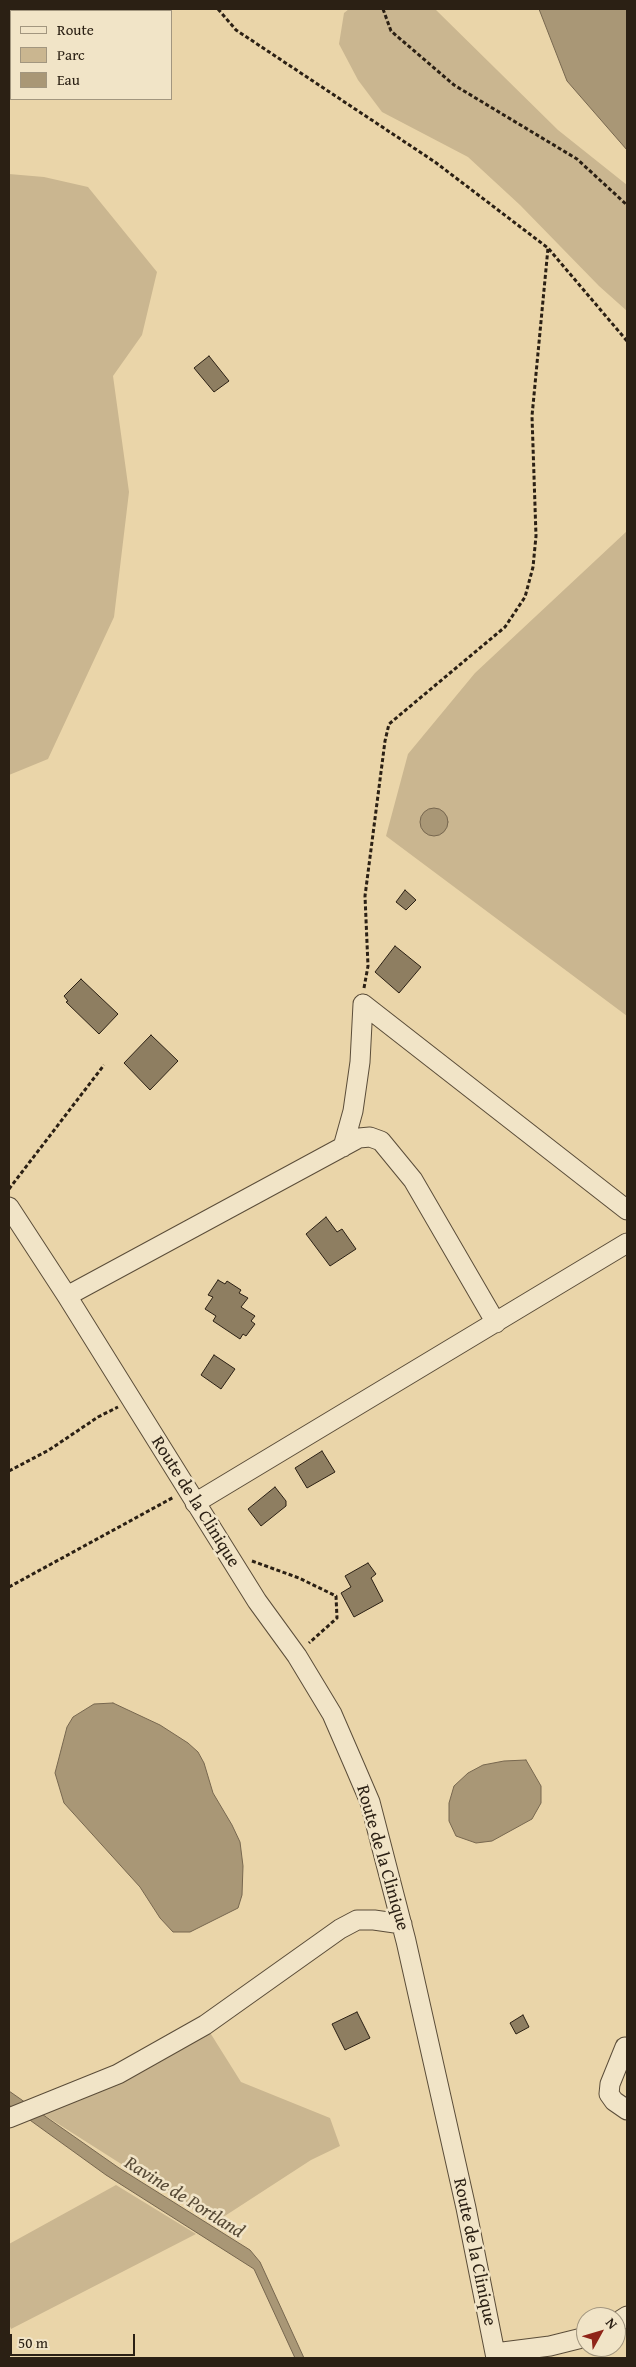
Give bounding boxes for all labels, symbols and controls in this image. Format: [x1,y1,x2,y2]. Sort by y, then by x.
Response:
legend [10,10,172,100]
text: Route [57,19,94,40]
text: Parc [57,44,85,65]
text: Eau [57,69,80,90]
street label: Route de la Clinique [146,1433,244,1571]
street label: Route de la Clinique [351,1783,413,1933]
water label: Ravine de Portland [120,2152,248,2244]
street label: Route de la Clinique [448,2176,500,2328]
north arrow [576,2307,626,2357]
text: N [601,2313,623,2333]
scale bar [12,2324,138,2356]
text: 50 m [18,2332,48,2353]

